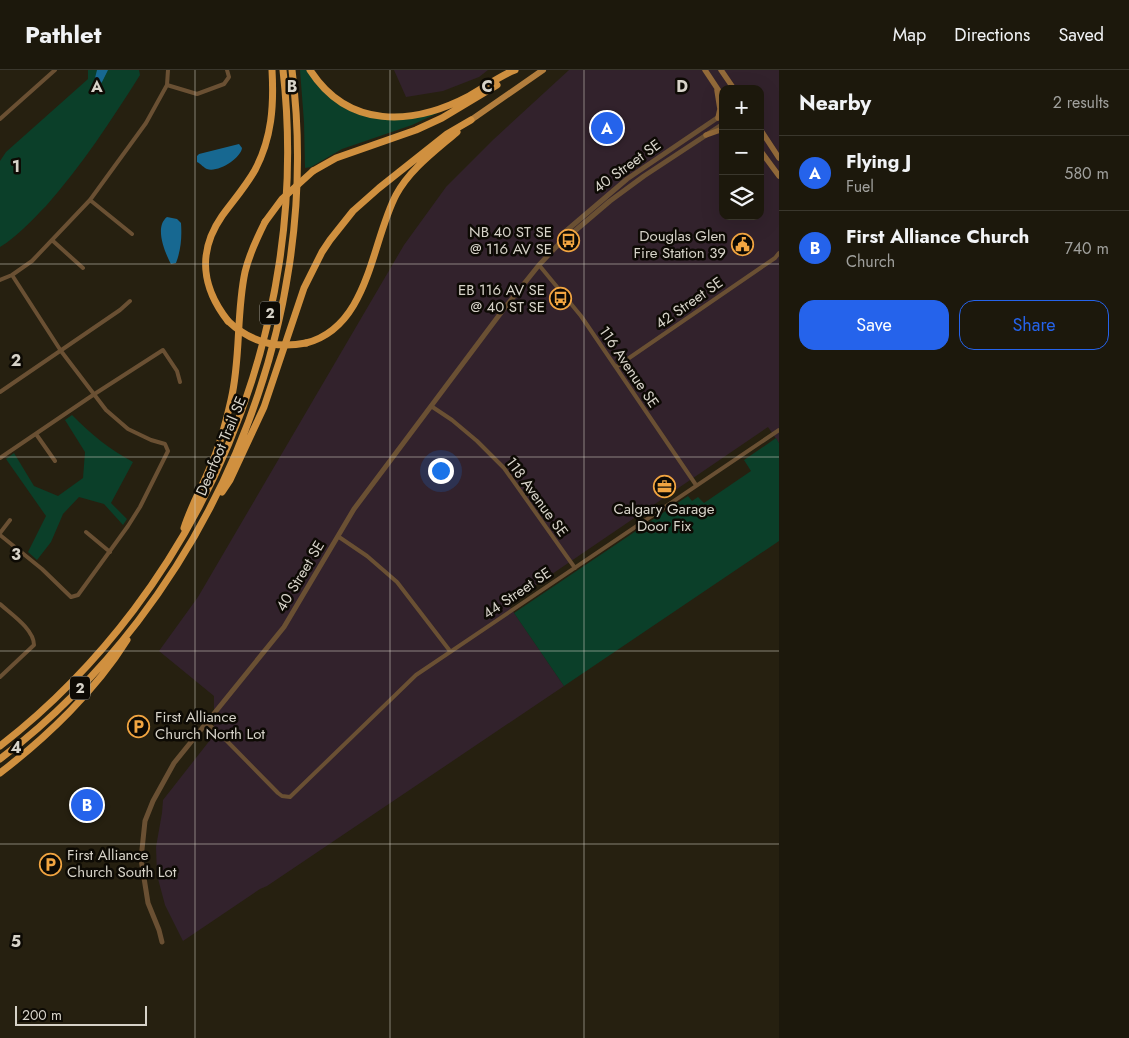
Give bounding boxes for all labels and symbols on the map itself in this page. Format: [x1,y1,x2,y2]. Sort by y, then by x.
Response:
text: A [90,75,103,98]
text: B [287,75,297,98]
text: C [481,75,493,98]
text: D [676,75,688,98]
pin: A [591,109,623,147]
street label: 40 Street SE [589,134,665,198]
text: 1 [12,155,20,178]
place label: NB 40 ST SE @ 116 AV SE [469,221,552,260]
place label: Douglas Glen Fire Station 39 [634,225,726,264]
bus stop icon: NB 40 ST SE @ 116 AV SE [556,229,580,253]
public building icon: Douglas Glen Fire Station 39 [730,233,754,257]
street label: 42 Street SE [651,271,727,335]
place label: EB 116 AV SE @ 40 ST SE [458,279,545,318]
bus stop icon: EB 116 AV SE @ 40 ST SE [549,287,573,311]
road number: 2 [260,302,280,324]
street label: 116 Avenue SE [594,322,664,412]
text: 2 [11,349,21,372]
street label: Deerfoot Trail SE [190,393,252,499]
street label: 118 Avenue SE [501,453,573,541]
your location [428,458,454,484]
office icon: Calgary Garage Door Fix [652,474,676,498]
place label: Calgary Garage Door Fix [614,498,715,537]
street label: 40 Street SE [270,536,330,616]
text: 3 [11,543,21,566]
street label: 44 Street SE [478,562,556,624]
road number: 2 [70,676,90,700]
place label: First Alliance Church North Lot [155,706,265,745]
parking icon: First Alliance Church North Lot [127,714,151,738]
text: 4 [10,736,22,759]
pin: B [71,786,103,824]
place label: First Alliance Church South Lot [67,844,177,883]
parking icon: First Alliance Church South Lot [39,852,63,876]
text: 5 [11,930,21,953]
scale bar [15,1003,148,1026]

